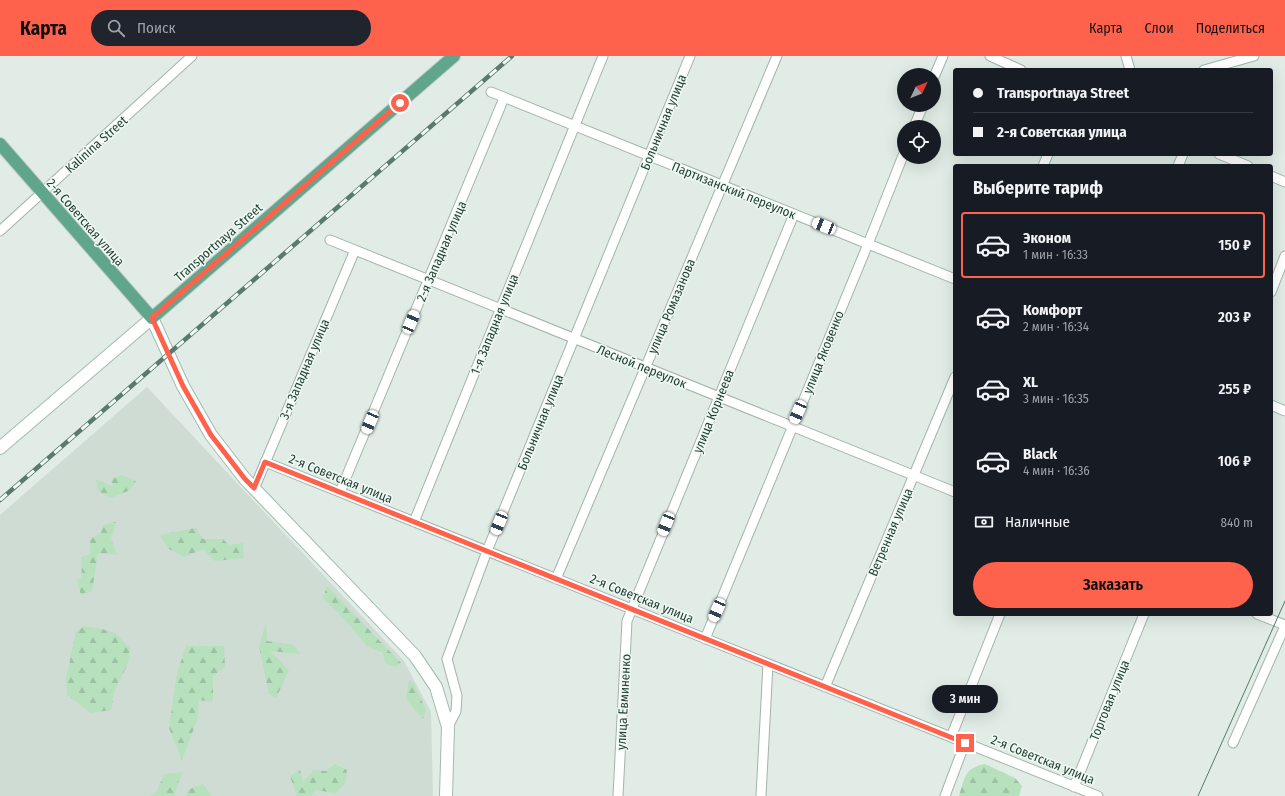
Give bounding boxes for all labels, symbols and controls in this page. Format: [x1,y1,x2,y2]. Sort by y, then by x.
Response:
search box [91,10,371,46]
text: Карта [20,17,67,40]
icon: search [105,17,127,39]
text: Поиск [137,19,175,37]
text: Карта [1089,20,1123,37]
text: Слои [1145,20,1174,37]
text: Поделиться [1196,20,1265,37]
north arrow [897,68,941,112]
map controls [897,68,941,164]
street label: Больничная улица [637,72,690,172]
text: Transportnaya Street [997,84,1129,102]
route start [391,94,409,112]
street label: Kalinina Street [62,112,131,176]
button: locate [897,120,941,164]
text: 2-я Советская улица [997,123,1127,141]
street label: Партизанский переулок [670,159,798,222]
street label: 2-я Советская улица [44,176,128,269]
text: Выберите тариф [973,177,1103,199]
street label: 2-я Западная улица [414,199,469,304]
street label: Transportnaya Street [171,200,266,284]
car [811,216,837,236]
icon: car [975,227,1011,263]
text: Эконом [1023,229,1071,247]
text: 150 ₽ [1218,236,1251,254]
text: 1 мин · 16:33 [1023,247,1088,262]
street label: улица Ромазанова [645,256,698,356]
street label: 1-я Западная улица [467,272,521,377]
icon: car [975,299,1011,335]
text: Комфорт [1023,301,1082,319]
street label: улица Яковенко [800,308,847,396]
text: 203 ₽ [1218,308,1251,326]
car [401,309,421,335]
street label: 3-я Западная улица [277,317,332,422]
text: 2 мин · 16:34 [1023,319,1089,334]
street label: Лесной переулок [595,342,689,391]
street label: улица Корнеева [690,367,737,455]
icon: car [975,371,1011,407]
street label: Больничная улица [514,372,567,472]
text: XL [1023,373,1038,391]
text: 255 ₽ [1218,380,1251,398]
text: 3 мин · 16:35 [1023,391,1089,406]
car [788,399,808,425]
car [360,409,380,435]
icon: car [975,443,1011,479]
text: Black [1023,445,1057,463]
street label: 2-я Советская улица [287,451,395,506]
text: 106 ₽ [1218,452,1251,470]
text: 4 мин · 16:36 [1023,463,1090,478]
street label: Ветренная улица [865,486,916,578]
car [489,510,509,536]
car [656,511,676,537]
icon: cash [973,511,995,533]
text: Наличные [1005,513,1070,531]
text: 840 m [1220,515,1253,530]
button: Заказать [973,562,1253,608]
street label: 2-я Советская улица [588,571,696,626]
car [707,597,727,623]
street label: улица Евминенко [613,653,634,750]
street label: Торговая улица [1087,658,1132,743]
callout: 3 мин [932,685,998,713]
text: 3 мин [950,691,980,706]
street label: 2-я Советская улица [989,732,1097,787]
route end [956,734,974,752]

